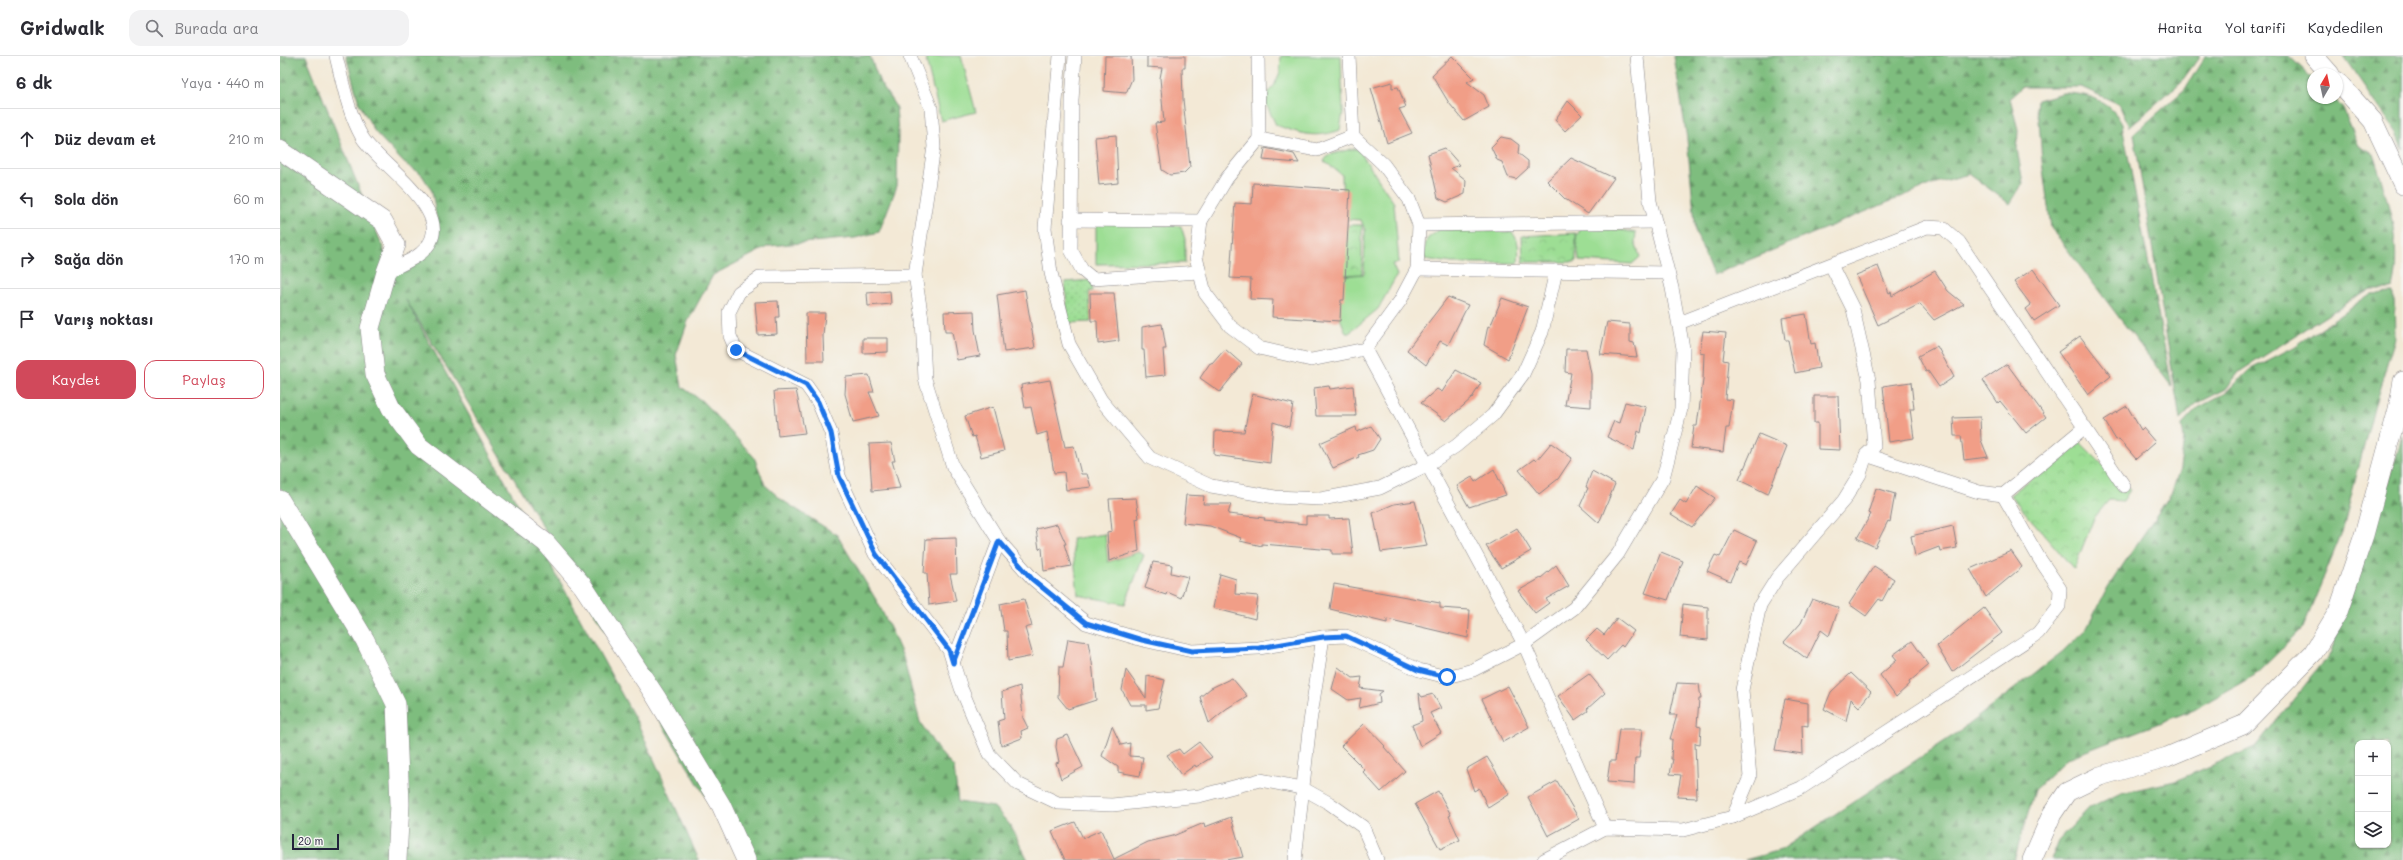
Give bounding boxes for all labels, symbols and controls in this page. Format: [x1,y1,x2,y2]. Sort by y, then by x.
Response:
search box [129,10,409,46]
text: Gridwalk [20,15,105,40]
icon: search [143,17,165,39]
text: Burada ara [175,18,259,38]
text: Harita [2158,18,2202,37]
text: Yol tarifi [2224,18,2286,37]
text: Kaydedilen [2308,18,2383,37]
north arrow [2307,68,2343,104]
text: 6 dk [16,71,52,93]
text: Yaya · 440 m [181,74,264,91]
icon: ahead [16,128,38,150]
text: Düz devam et [54,129,156,149]
text: 210 m [228,130,264,147]
icon: left [16,188,38,210]
text: Sola dön [54,189,118,209]
text: 60 m [234,190,264,207]
icon: right [16,248,38,270]
text: Sağa dön [54,249,123,269]
text: 170 m [228,250,264,267]
icon: arrive [16,308,38,330]
text: Varış noktası [54,309,154,329]
route end [727,341,745,359]
button: Kaydet [16,360,136,399]
button: Paylaş [144,360,264,399]
route start [1438,668,1456,686]
map controls [2355,740,2391,848]
button: + [2355,740,2391,776]
button: − [2355,776,2391,812]
button: layers [2355,812,2391,848]
scale bar [292,832,339,851]
text: 20 m [298,833,323,848]

